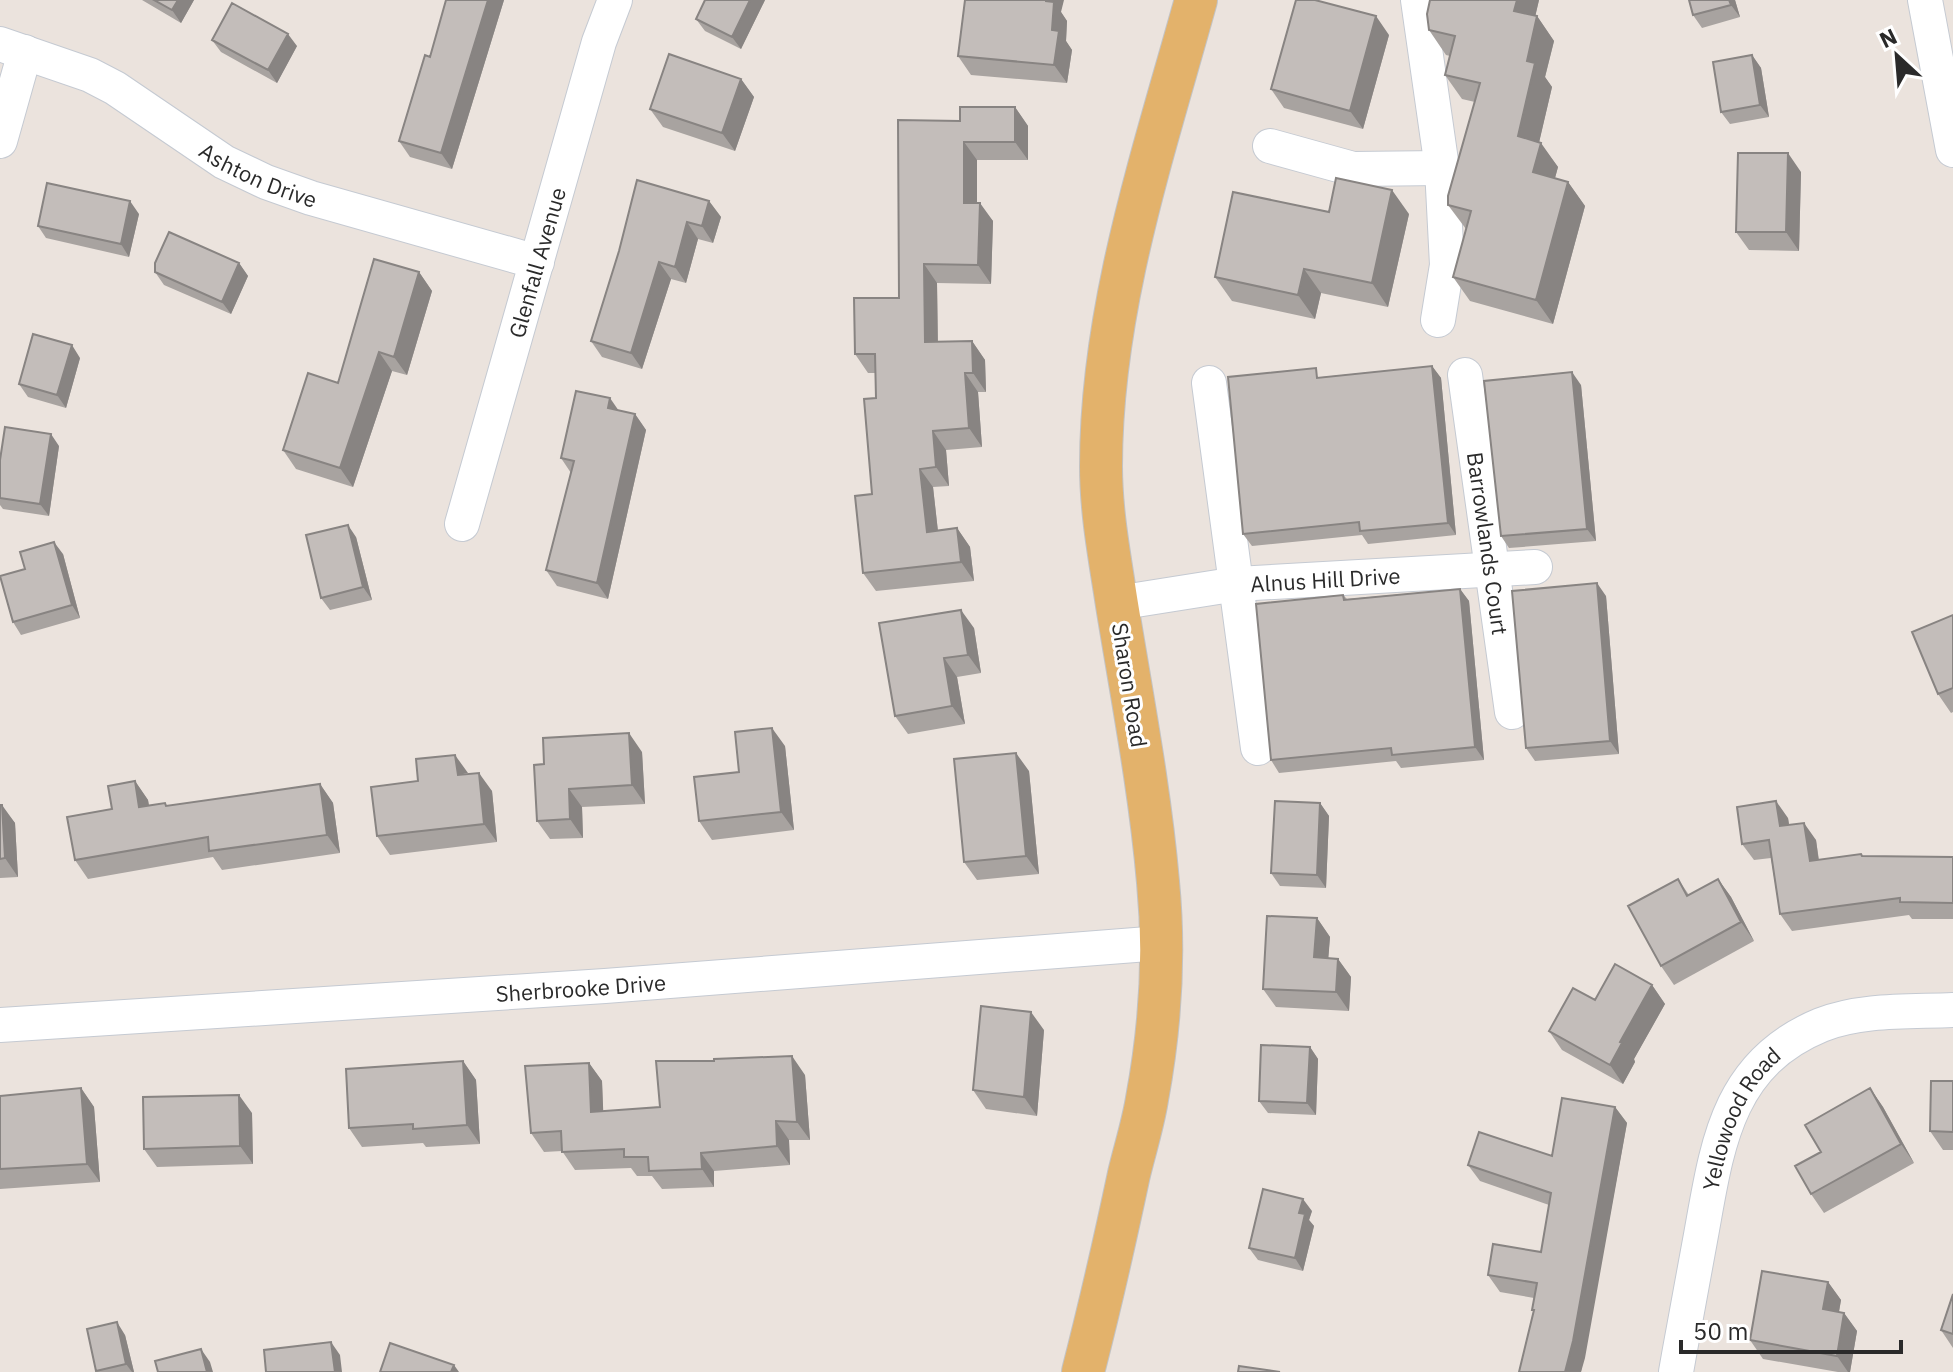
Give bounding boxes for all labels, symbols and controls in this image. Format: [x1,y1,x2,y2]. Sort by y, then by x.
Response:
north arrow [1857,16,1937,96]
text: N [1874,21,1902,54]
street label: Ashton Drive [194,135,321,214]
street label: Glenfall Avenue [501,184,572,341]
street label: Barrowlands Court [1461,450,1516,637]
street label: Alnus Hill Drive [1250,560,1401,598]
street label: Sharon Road [1106,621,1154,749]
street label: Sherbrooke Drive [495,967,667,1008]
street label: Yellowood Road [1695,1040,1786,1193]
scale bar [1681,1304,1901,1354]
text: 50 m [1693,1315,1748,1347]

